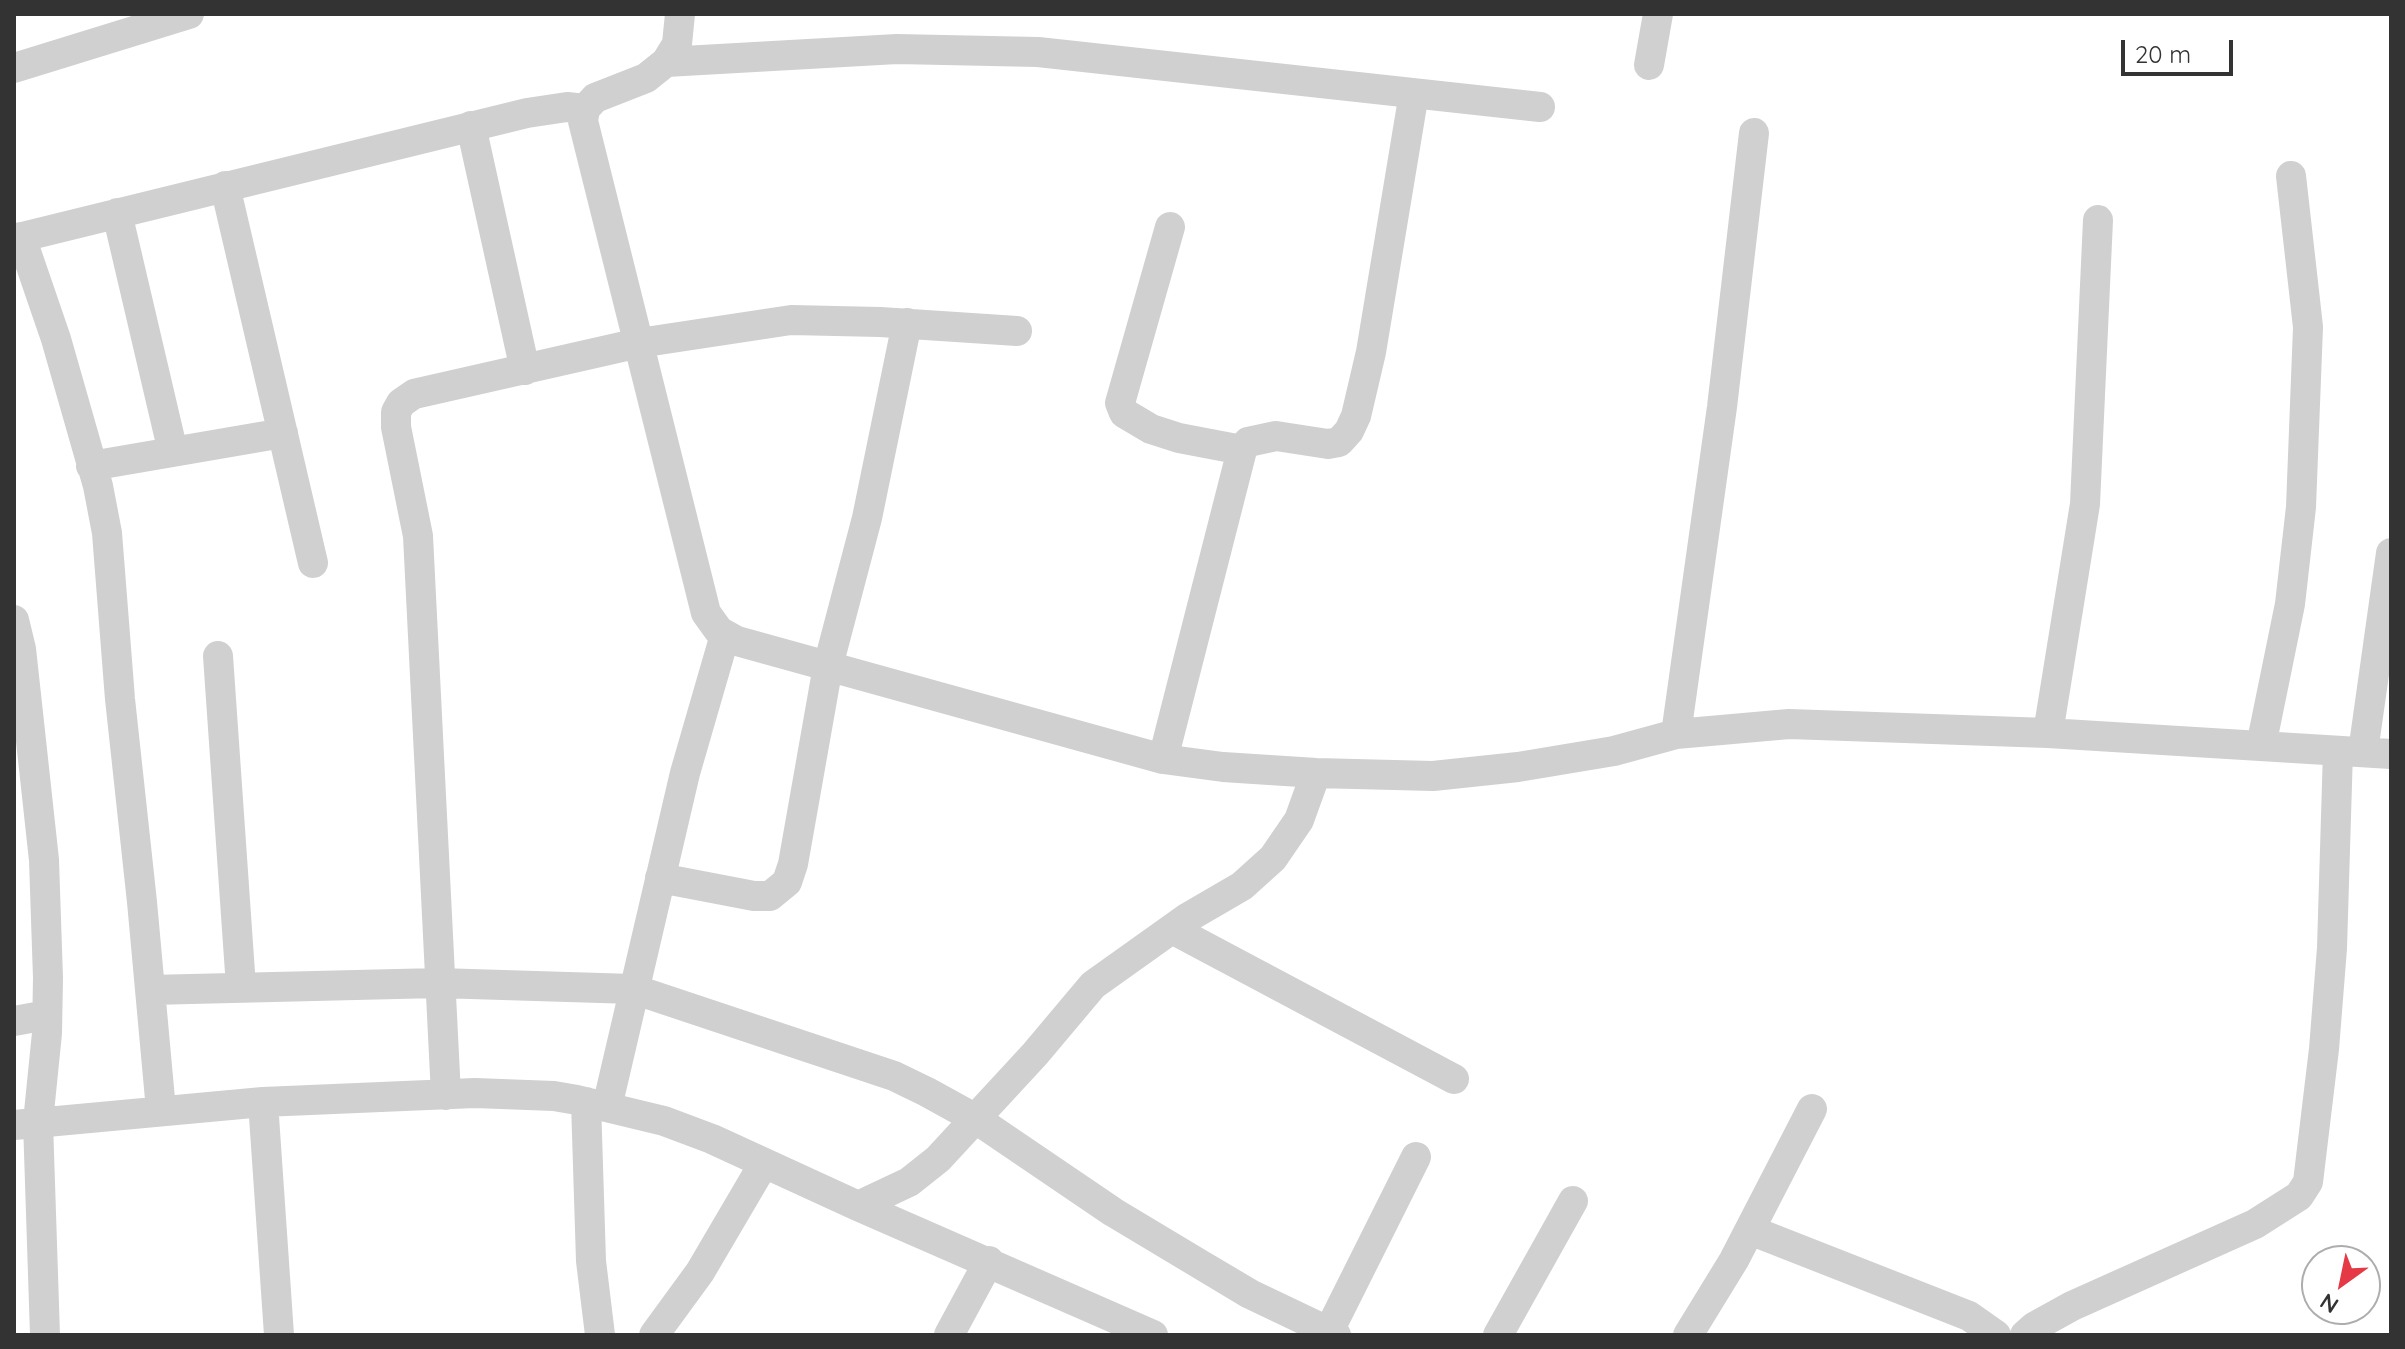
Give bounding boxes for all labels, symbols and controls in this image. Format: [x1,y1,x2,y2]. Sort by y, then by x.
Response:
scale bar [2125,24,2237,74]
text: 20 m [2135,39,2191,69]
north arrow [2301,1245,2381,1325]
text: N [2315,1287,2343,1320]

